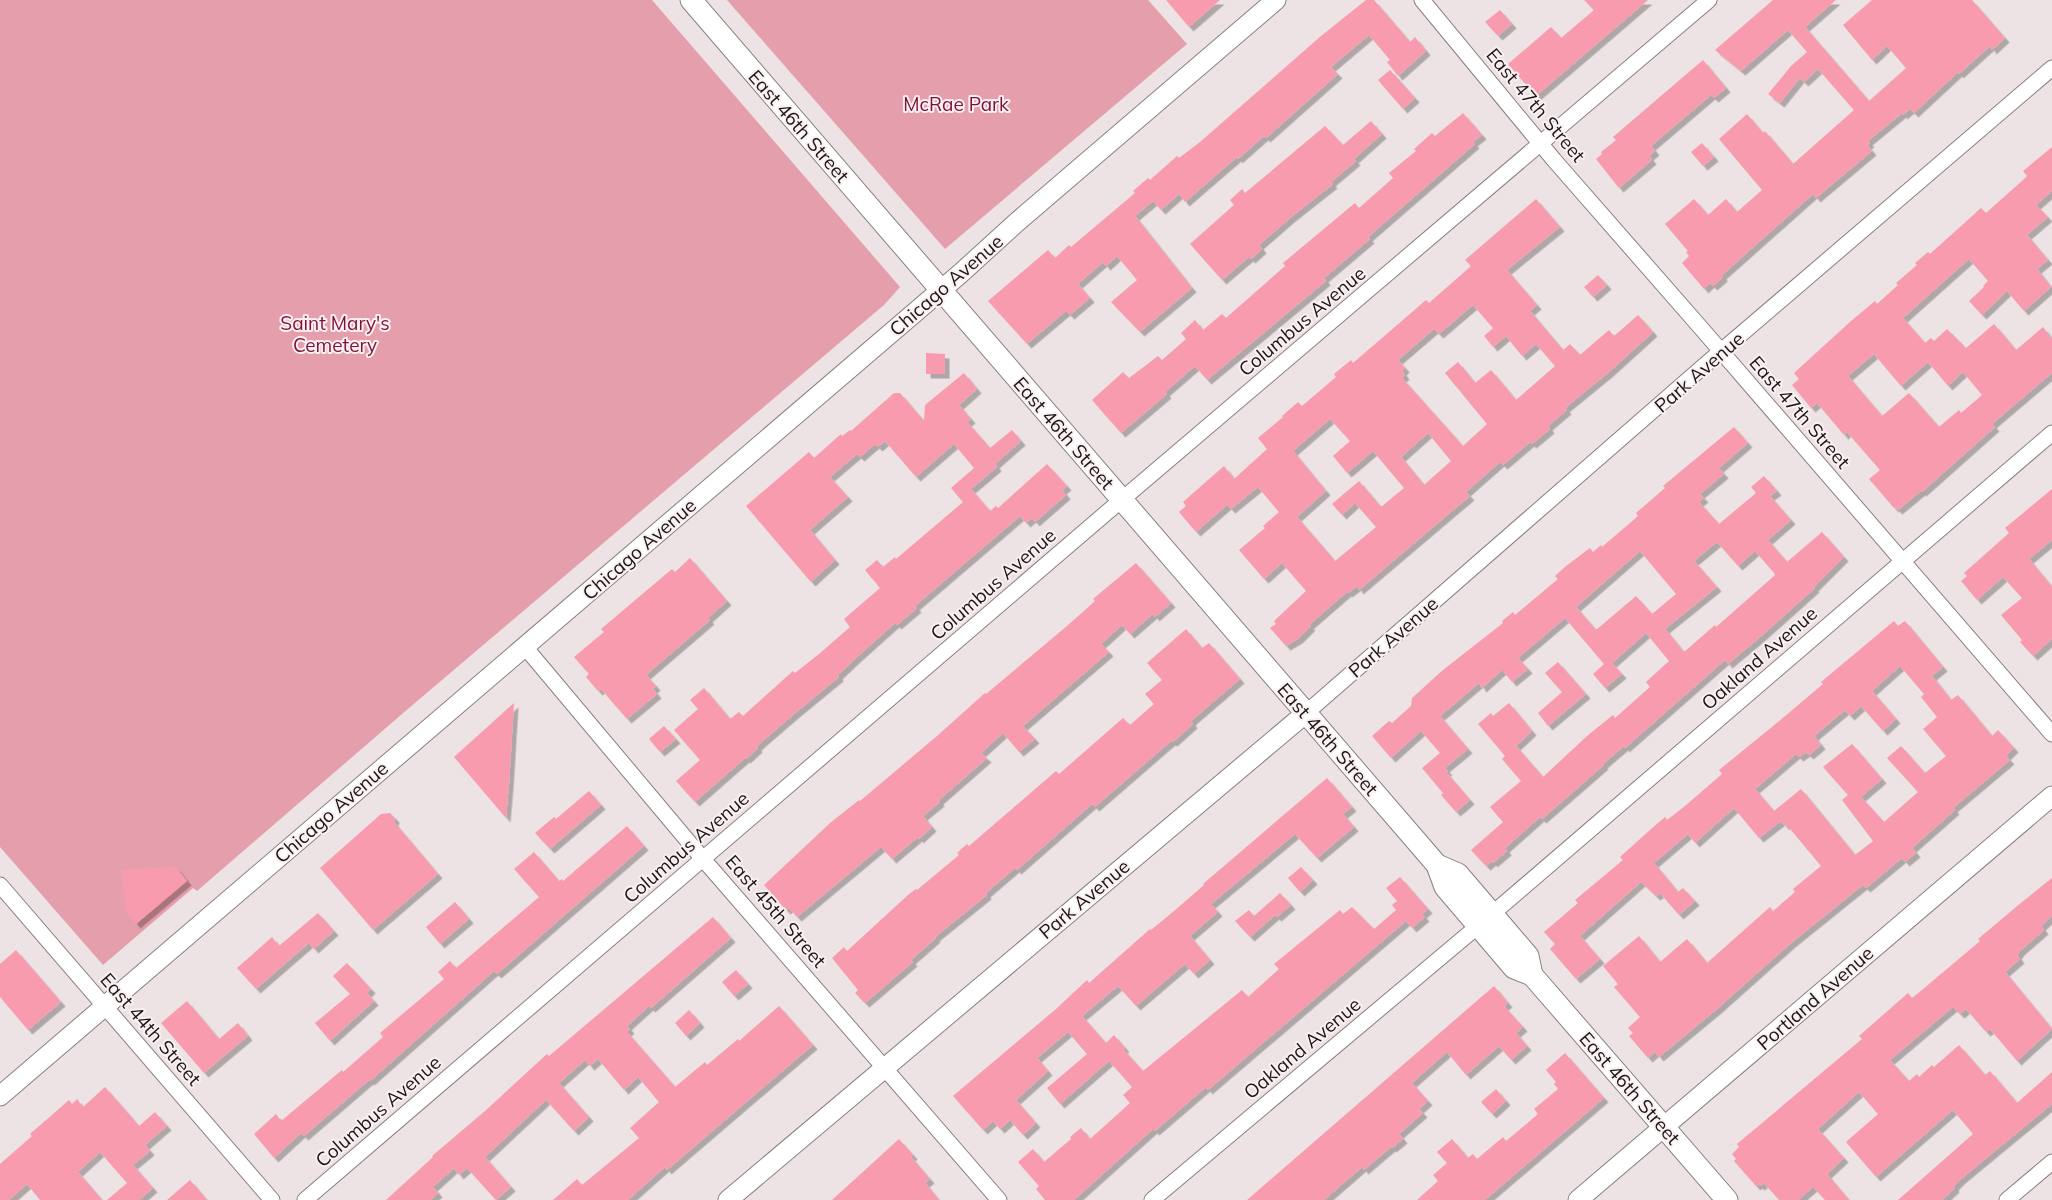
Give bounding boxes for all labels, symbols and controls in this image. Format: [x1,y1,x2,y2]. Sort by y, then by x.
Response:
street label: East 47th Street [1481,43,1591,167]
street label: East 46th Street [744,65,855,188]
park label: McRae Park [903,92,1009,116]
street label: Chicago Avenue [884,229,1008,341]
street label: Columbus Avenue [1234,261,1370,381]
park label: Saint Mary's Cemetery [280,311,390,357]
street label: Park Avenue [1649,326,1749,418]
street label: East 47th Street [1745,351,1856,474]
street label: East 46th Street [1009,372,1120,495]
street label: Chicago Avenue [577,493,701,605]
street label: Columbus Avenue [925,523,1061,645]
street label: Park Avenue [1343,591,1443,683]
street label: Oakland Avenue [1696,601,1822,715]
street label: East 46th Street [1273,678,1384,801]
street label: Chicago Avenue [269,756,393,868]
street label: Columbus Avenue [618,786,754,908]
street label: East 45th Street [721,850,832,973]
street label: Park Avenue [1034,854,1134,944]
street label: Portland Avenue [1752,941,1878,1055]
street label: East 44th Street [96,968,207,1091]
street label: Oakland Avenue [1239,992,1365,1104]
street label: East 46th Street [1575,1027,1686,1150]
street label: Columbus Avenue [310,1050,446,1172]

